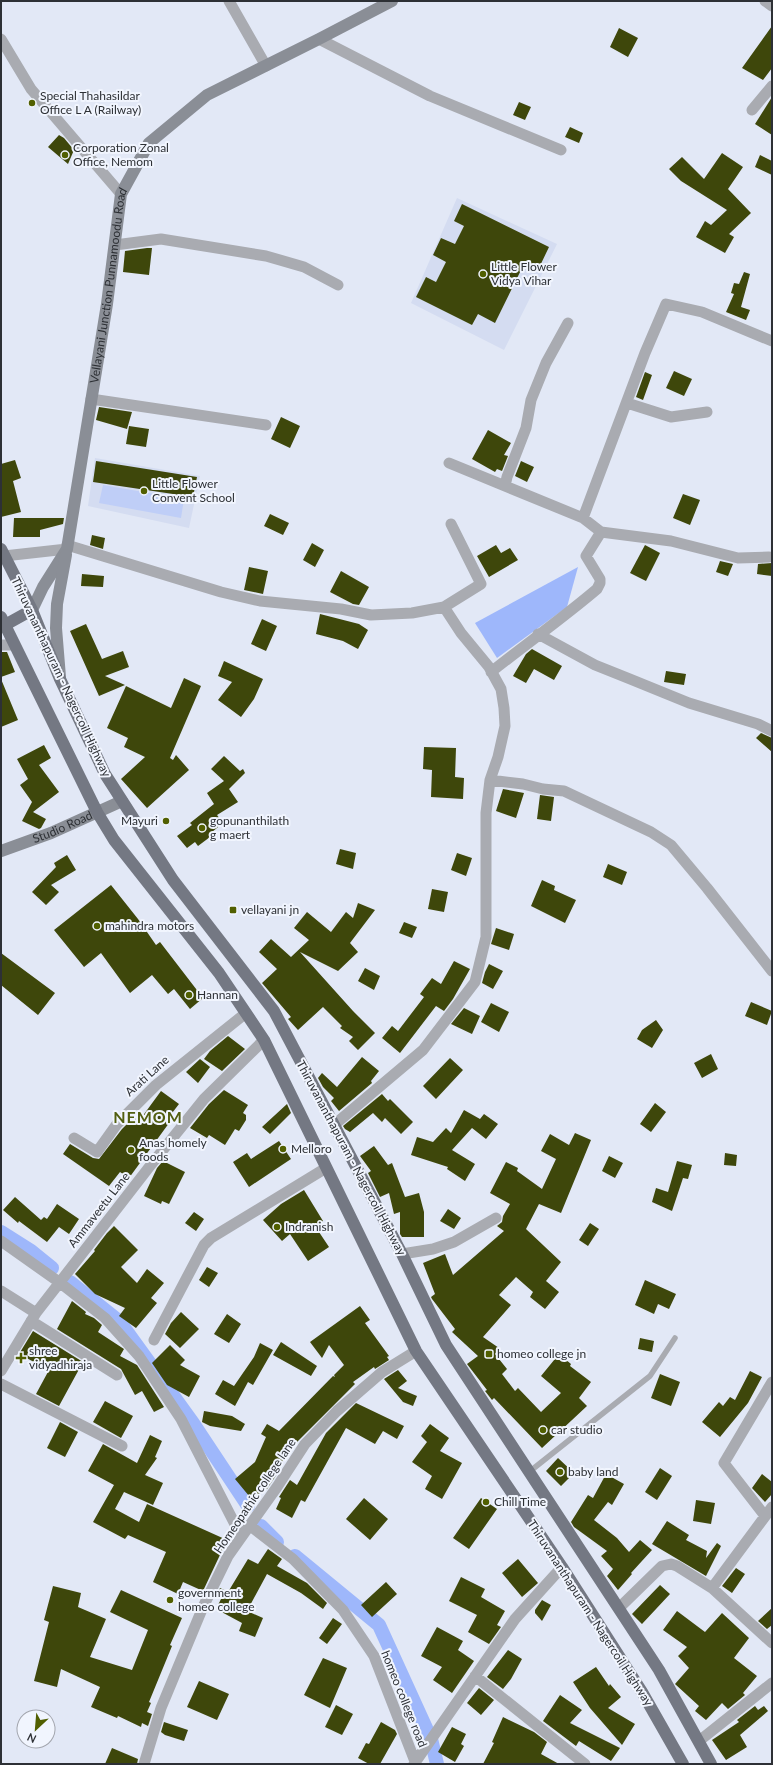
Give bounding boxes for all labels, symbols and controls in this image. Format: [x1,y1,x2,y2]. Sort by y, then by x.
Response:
place label: Special Thahasildar Office L A (Railway) [40,88,141,117]
marker: Special Thahasildar Office L A (Railway) [27,98,37,108]
place label: Corporation Zonal Office, Nemom [73,140,169,169]
marker: Corporation Zonal Office, Nemom [60,150,70,160]
street label: Vellayani Junction Punnamoodu Road [86,185,130,384]
place label: Little Flower Vidya Vihar [491,259,557,288]
marker: Little Flower Vidya Vihar [478,269,488,279]
place label: Little Flower Convent School [152,476,235,505]
marker: Little Flower Convent School [139,486,149,496]
street label: Thiruvananthapuram - Nagercoil Highway [8,574,115,780]
street label: Studio Road [31,807,95,846]
place label: Mayuri [121,813,158,828]
place label: gopunanthilath g maert [210,813,289,842]
marker: Mayuri [161,816,171,826]
marker: gopunanthilath g maert [197,823,207,833]
place label: vellayani jn [241,902,299,917]
marker: vellayani jn [228,905,238,915]
place label: mahindra motors [105,918,194,933]
marker: mahindra motors [92,921,102,931]
place label: Hannan [197,987,238,1002]
marker: Hannan [184,990,194,1000]
street label: Arati Lane [122,1052,172,1099]
street label: Thiruvananthapuram - Nagercoil Highway [293,1058,410,1259]
district label: NEMOM [113,1107,183,1126]
place label: Anas homely foods [139,1135,208,1164]
place label: Melloro [291,1141,332,1156]
marker: Melloro [278,1144,288,1154]
marker: Anas homely foods [126,1145,136,1155]
street label: Ammaveetu Lane [65,1169,133,1250]
place label: Indranish [285,1219,333,1234]
marker: Indranish [272,1222,282,1232]
place label: shree vidyadhiraja [29,1343,92,1372]
place label: homeo college jn [497,1346,586,1361]
marker: homeo college jn [484,1349,494,1359]
marker: shree vidyadhiraja [16,1353,26,1363]
place label: car studio [551,1422,603,1437]
marker: car studio [538,1425,548,1435]
street label: Homeopathic college lane [210,1435,299,1556]
place label: baby land [568,1464,618,1479]
marker: baby land [555,1467,565,1477]
place label: Chill Time [494,1494,546,1509]
marker: Chill Time [481,1497,491,1507]
street label: Thiruvananthapuram - Nagercoil Highway [524,1517,657,1709]
place label: government homeo college [178,1585,255,1614]
marker: government homeo college [165,1595,175,1605]
street label: homeo college road [378,1648,431,1749]
north arrow [16,1709,56,1749]
text: N [25,1731,38,1746]

